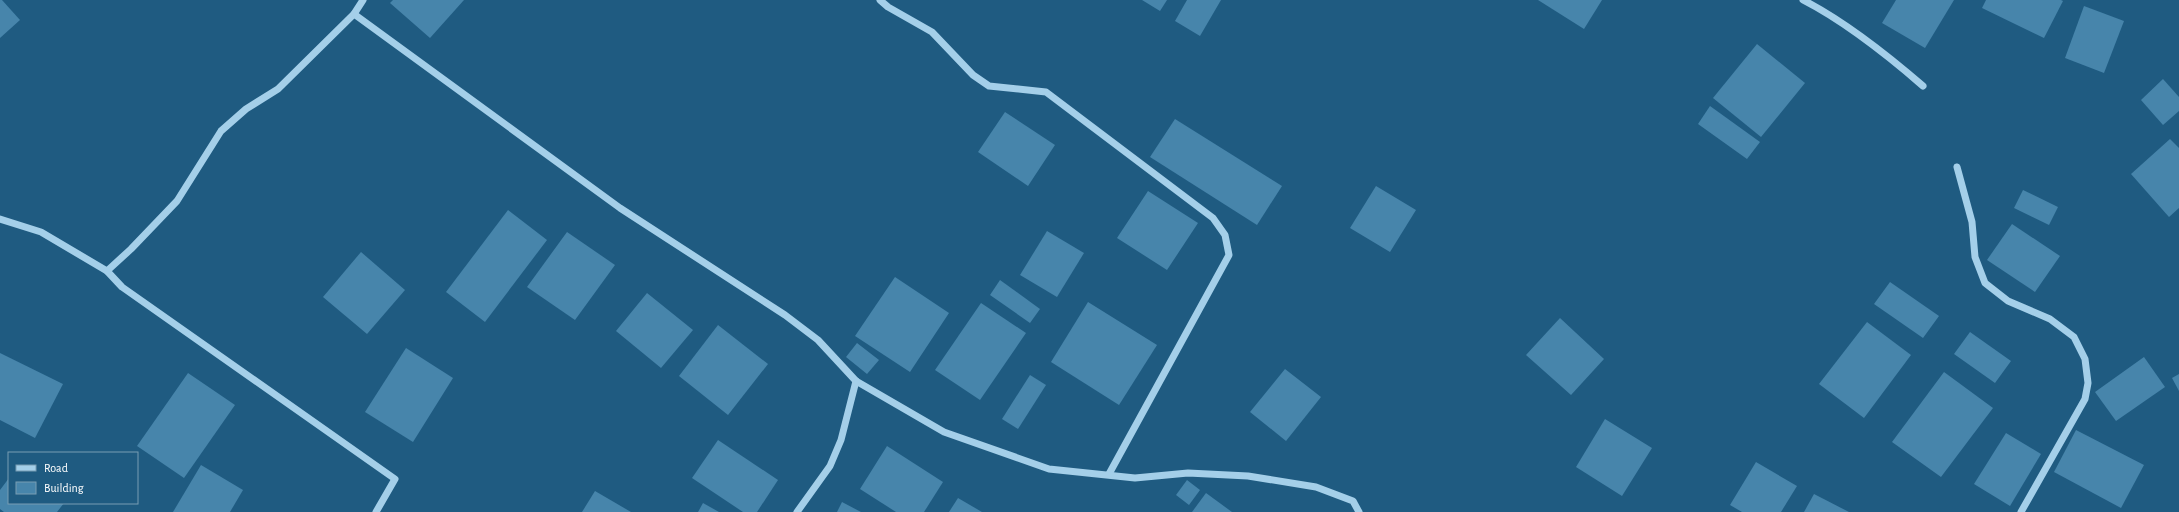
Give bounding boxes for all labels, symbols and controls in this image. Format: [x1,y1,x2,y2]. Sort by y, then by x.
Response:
legend [8,452,138,504]
text: Road [44,462,68,474]
text: Building [44,482,84,494]

